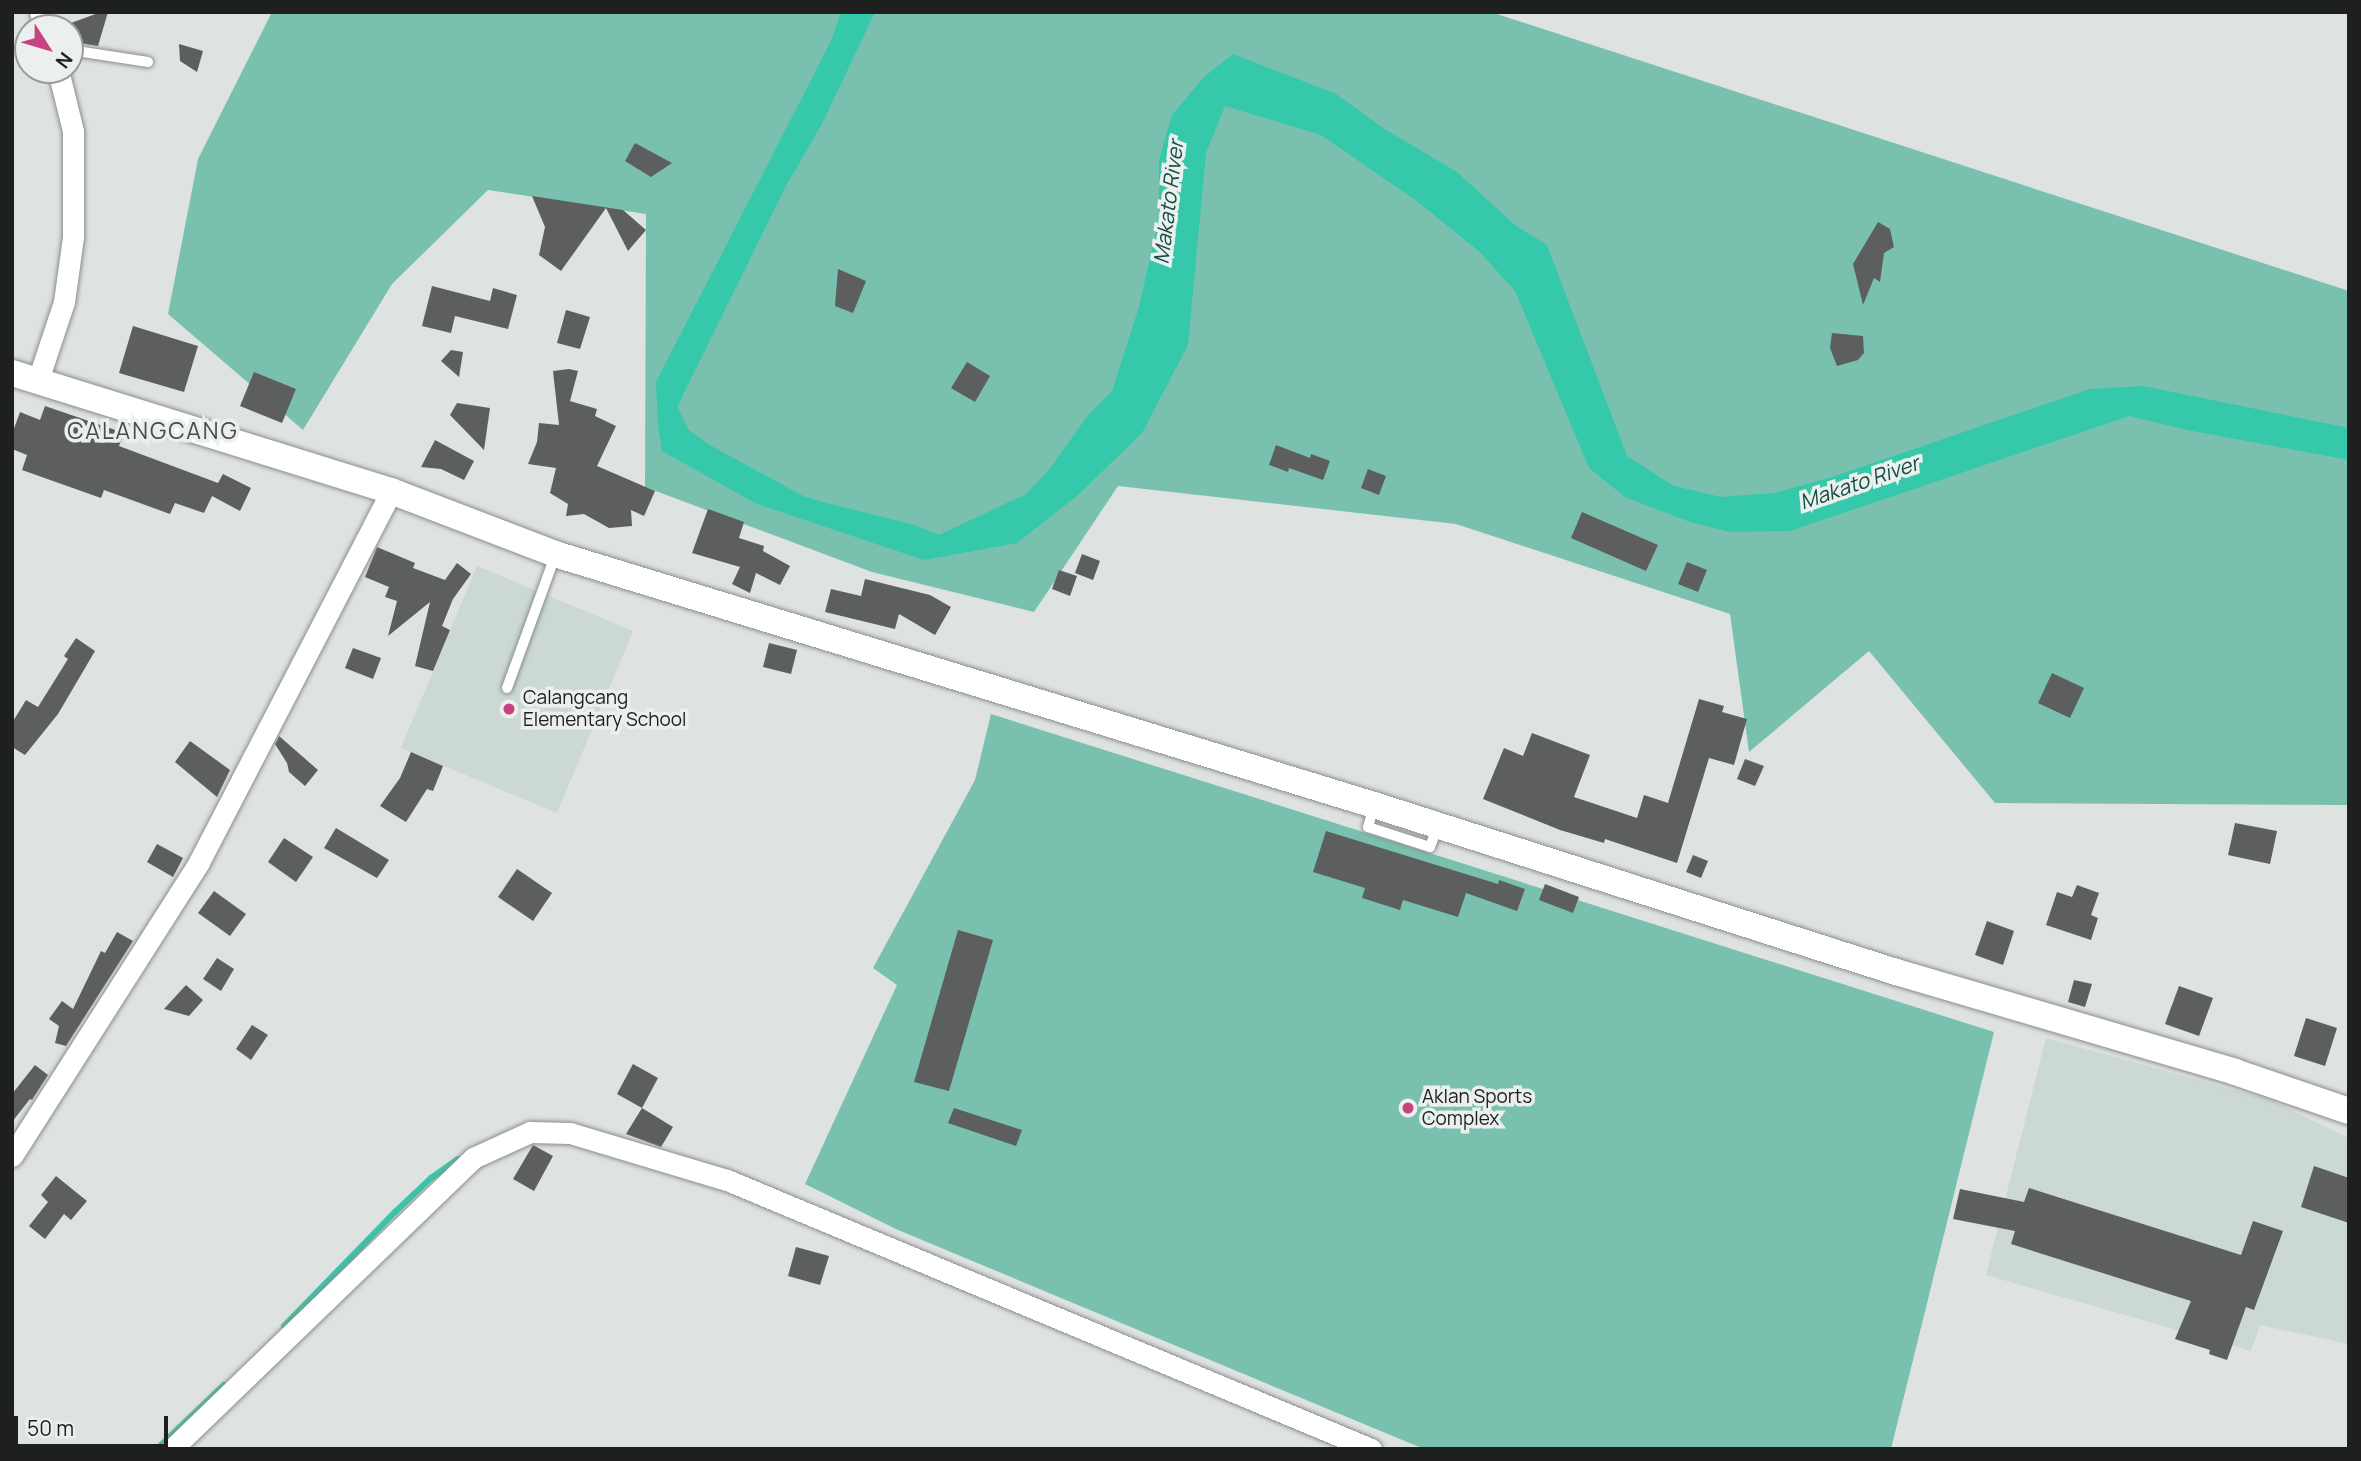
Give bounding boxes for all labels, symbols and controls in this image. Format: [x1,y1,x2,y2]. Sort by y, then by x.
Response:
north arrow [14,14,84,84]
text: N [50,47,79,74]
water label: Makato River [1148,139,1188,265]
district label: CALANGCANG [69,416,237,444]
water label: Makato River [1796,450,1922,514]
place label: Calangcang Elementary School [523,687,686,731]
marker: Calangcang Elementary School [501,701,517,717]
place label: Aklan Sports Complex [1422,1086,1532,1130]
marker: Aklan Sports Complex [1400,1100,1416,1116]
scale bar [18,1402,172,1446]
text: 50 m [27,1414,74,1442]

